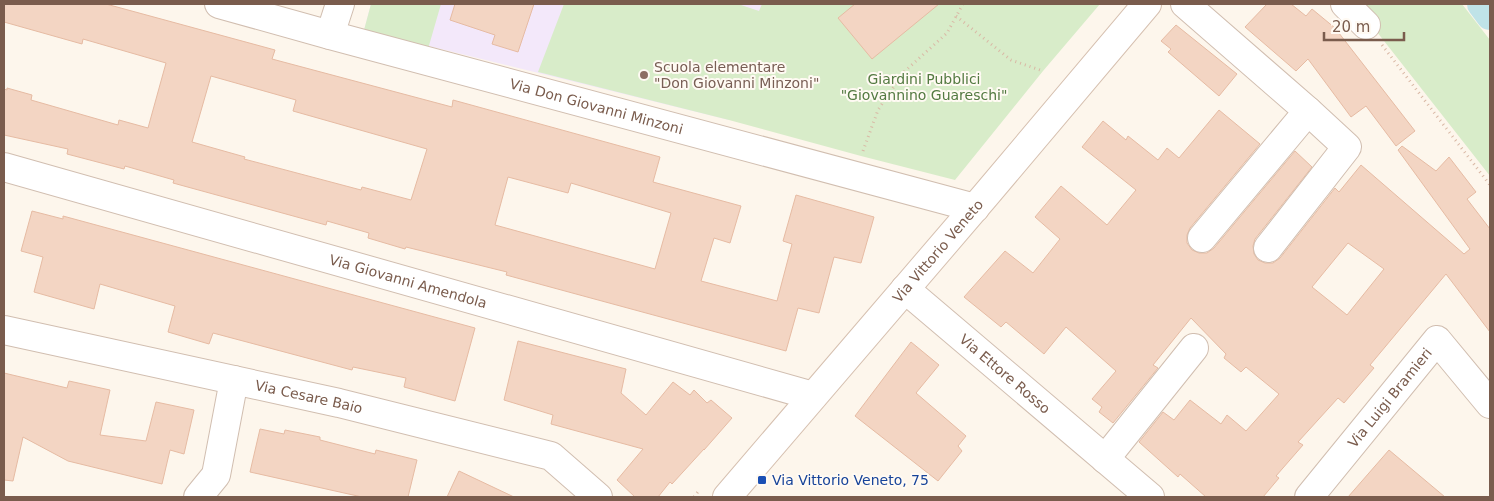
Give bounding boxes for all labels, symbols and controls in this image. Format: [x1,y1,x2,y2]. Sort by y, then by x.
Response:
scale bar [1324,10,1404,42]
text: 20 m [1332,18,1370,36]
place label: Scuola elementare "Don Giovanni Minzoni" [654,59,819,91]
marker: Scuola elementare "Don Giovanni Minzoni" [638,69,650,81]
park label: Giardini Pubblici "Giovannino Guareschi" [841,71,1007,103]
street label: Via Don Giovanni Minzoni [508,76,685,137]
street label: Via Vittorio Veneto [889,196,986,306]
street label: Via Giovanni Amendola [327,251,489,311]
street label: Via Ettore Rosso [956,331,1054,417]
street label: Via Luigi Bramieri [1345,345,1435,451]
street label: Via Cesare Baio [254,377,364,417]
place label: Via Vittorio Veneto, 75 [772,472,929,488]
marker: Via Vittorio Veneto, 75 [756,474,768,486]

